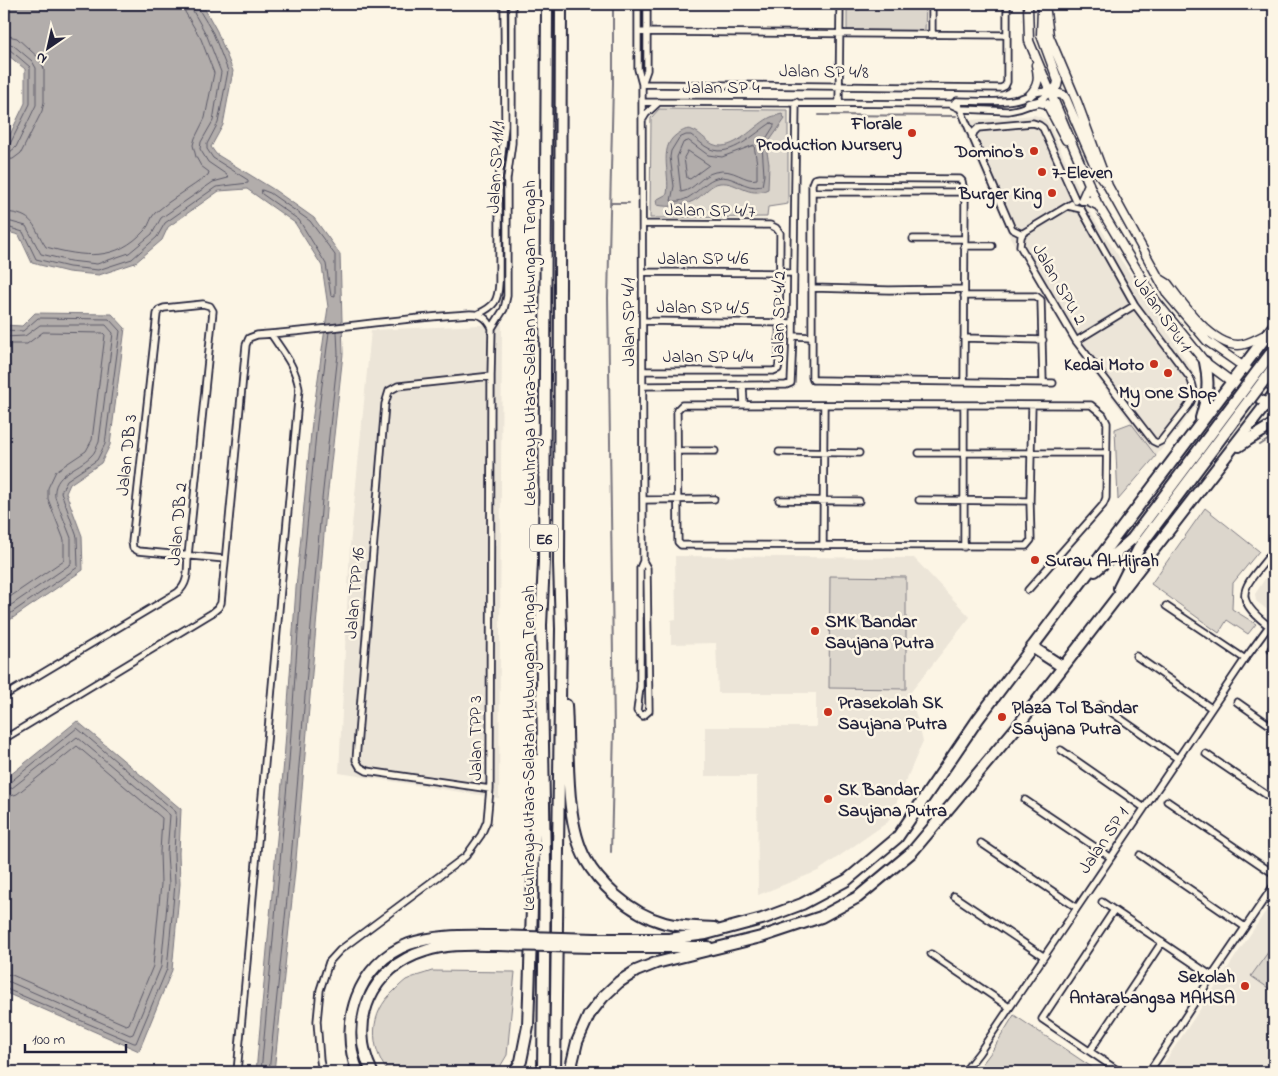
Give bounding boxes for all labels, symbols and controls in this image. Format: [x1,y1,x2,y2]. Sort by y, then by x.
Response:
north arrow [22,22,72,72]
text: N [32,46,51,69]
street label: Jalan SP 4/8 [779,59,869,87]
street label: Jalan SP 4 [682,76,760,102]
place label: Florale Production Nursery [757,112,903,160]
street label: Jalan SP 11/1 [482,120,512,214]
marker: Florale Production Nursery [906,127,918,139]
place label: Domino's [954,140,1024,166]
marker: Domino's [1028,145,1040,157]
place label: 7-Eleven [1052,161,1113,187]
marker: 7-Eleven [1036,166,1048,178]
street label: Lebuhraya Utara–Selatan Hubungan Tengah [518,180,545,506]
place label: Burger King [958,182,1042,209]
marker: Burger King [1046,187,1058,199]
street label: Jalan SP 4/7 [665,198,756,226]
street label: Jalan SPU 2 [1024,239,1092,331]
street label: Jalan SP 4/6 [658,247,749,273]
street label: Jalan SP 4/2 [766,271,794,363]
street label: Jalan SPU 1 [1126,272,1197,359]
street label: Jalan SP 4/1 [617,277,643,366]
street label: Jalan SP 4/5 [656,295,750,323]
street label: Jalan SP 4/4 [663,345,754,371]
place label: Kedai Moto [1064,353,1144,379]
marker: Kedai Moto [1148,358,1160,370]
marker: My One Shop [1162,367,1174,379]
place label: My One Shop [1119,381,1217,408]
street label: Jalan DB 3 [111,413,145,497]
street label: Jalan DB 2 [162,481,196,567]
road number: E6 [530,524,558,552]
street label: Jalan TPP 16 [339,546,373,640]
place label: Surau Al-Hijrah [1045,549,1159,575]
marker: Surau Al-Hijrah [1029,554,1041,566]
street label: Lebuhraya Utara–Selatan Hubungan Tengah [517,585,544,911]
place label: SMK Bandar Saujana Putra [825,610,934,657]
marker: SMK Bandar Saujana Putra [809,625,821,637]
place label: Prasekolah SK Saujana Putra [838,691,947,738]
street label: Jalan TPP 3 [464,695,490,781]
place label: Plaza Tol Bandar Saujana Putra [1012,696,1138,743]
marker: Prasekolah SK Saujana Putra [822,706,834,718]
marker: Plaza Tol Bandar Saujana Putra [996,711,1008,723]
place label: SK Bandar Saujana Putra [838,778,947,825]
marker: SK Bandar Saujana Putra [822,793,834,805]
street label: Jalan SP 1 [1073,802,1137,880]
place label: Sekolah Antarabangsa MAHSA [1069,965,1235,1013]
marker: Sekolah Antarabangsa MAHSA [1239,980,1251,992]
scale bar [25,1021,126,1053]
text: 100 m [32,1029,65,1051]

